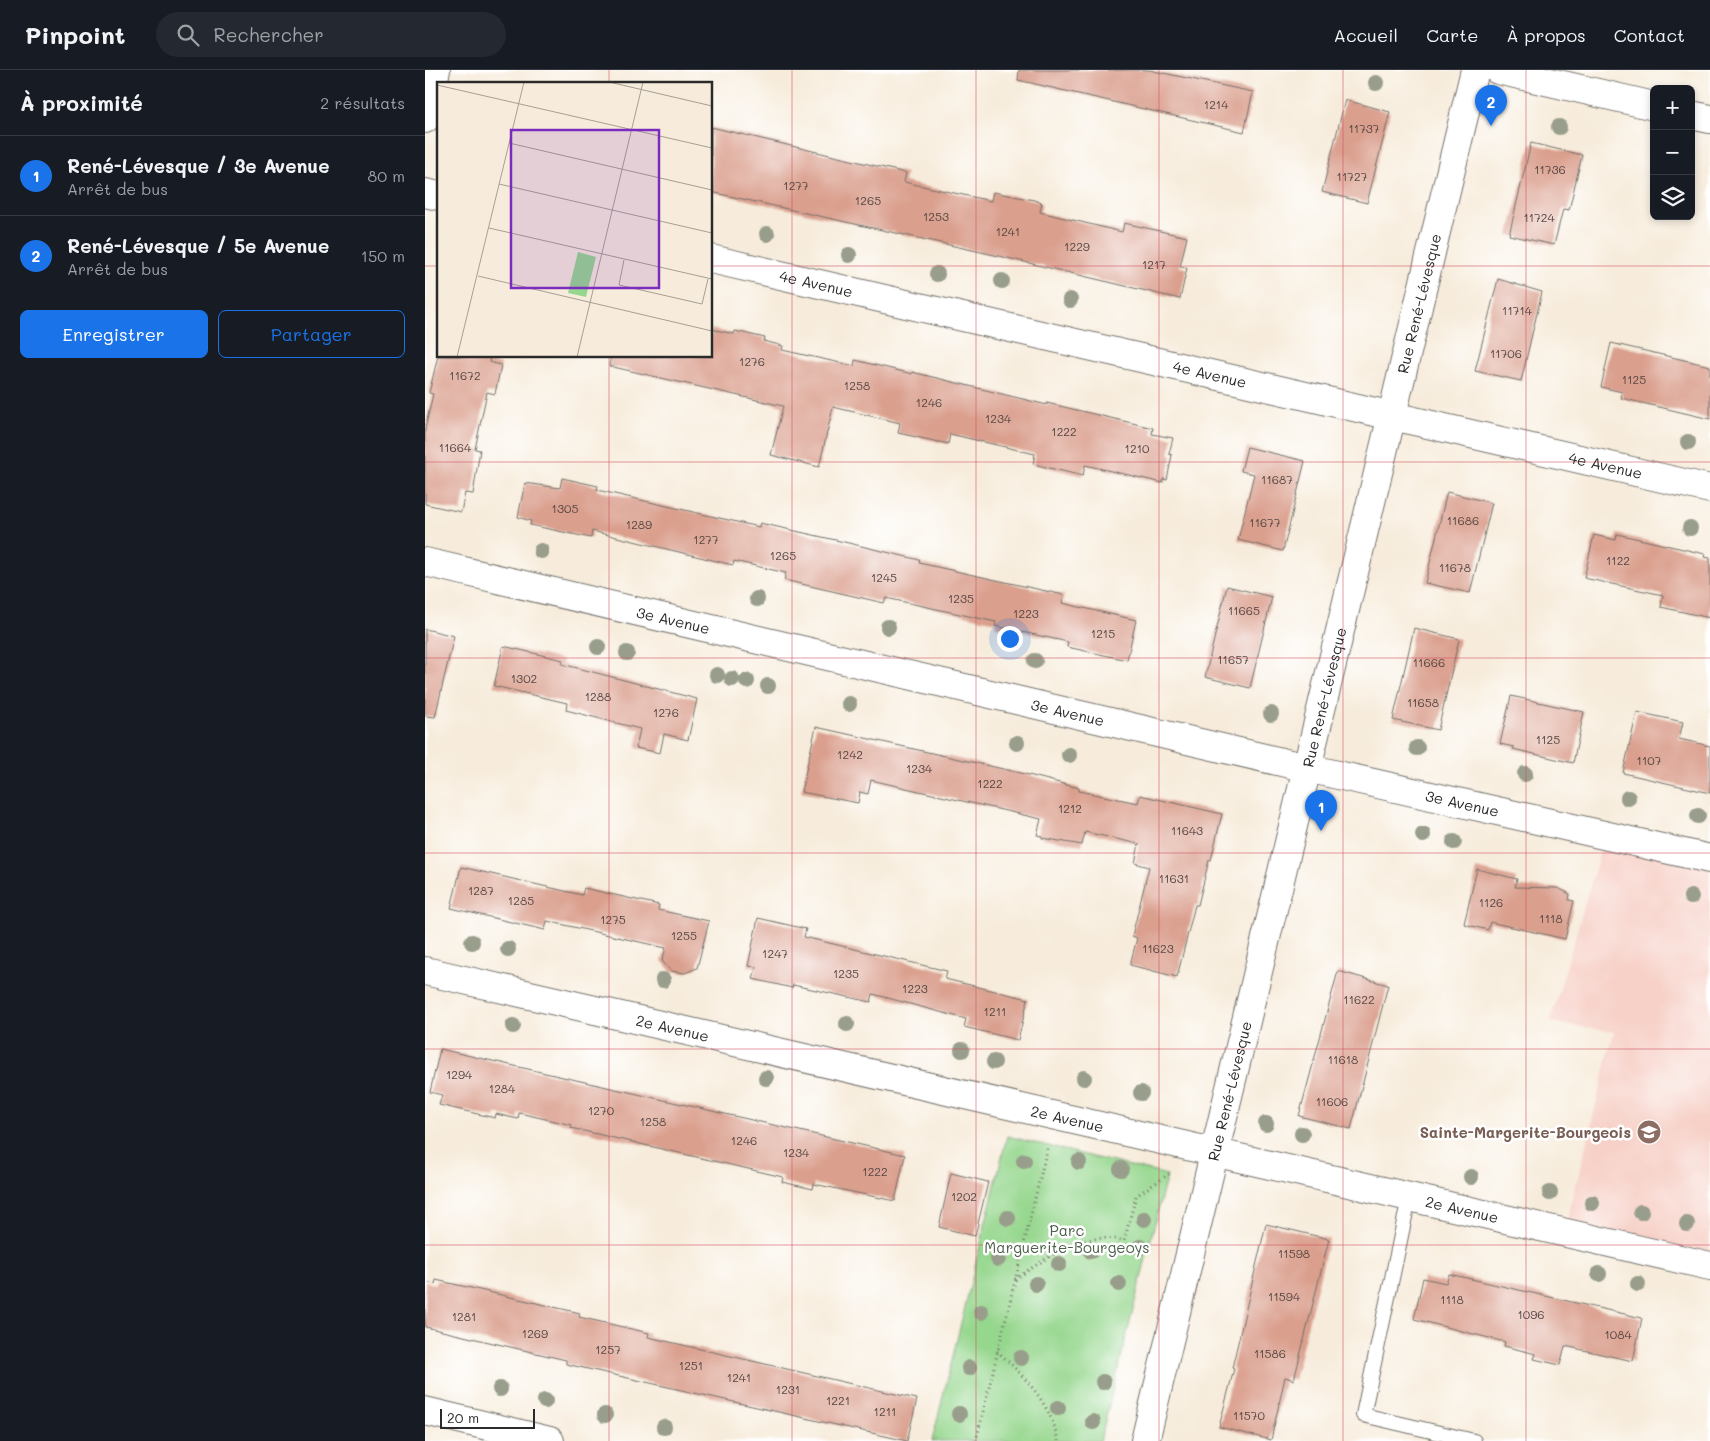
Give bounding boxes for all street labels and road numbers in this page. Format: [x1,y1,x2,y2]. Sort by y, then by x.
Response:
street label: Rue René-Lévesque [1392,232,1445,375]
street label: 4e Avenue [778,265,855,301]
street label: 4e Avenue [1171,356,1249,392]
street label: 4e Avenue [1567,447,1644,483]
street label: 3e Avenue [635,602,712,638]
street label: Rue René-Lévesque [1298,625,1351,769]
street label: 3e Avenue [1029,694,1106,730]
street label: 3e Avenue [1424,785,1501,821]
street label: 2e Avenue [634,1010,711,1046]
street label: Rue René-Lévesque [1203,1019,1256,1163]
street label: 2e Avenue [1029,1100,1106,1137]
street label: 2e Avenue [1424,1191,1501,1227]

